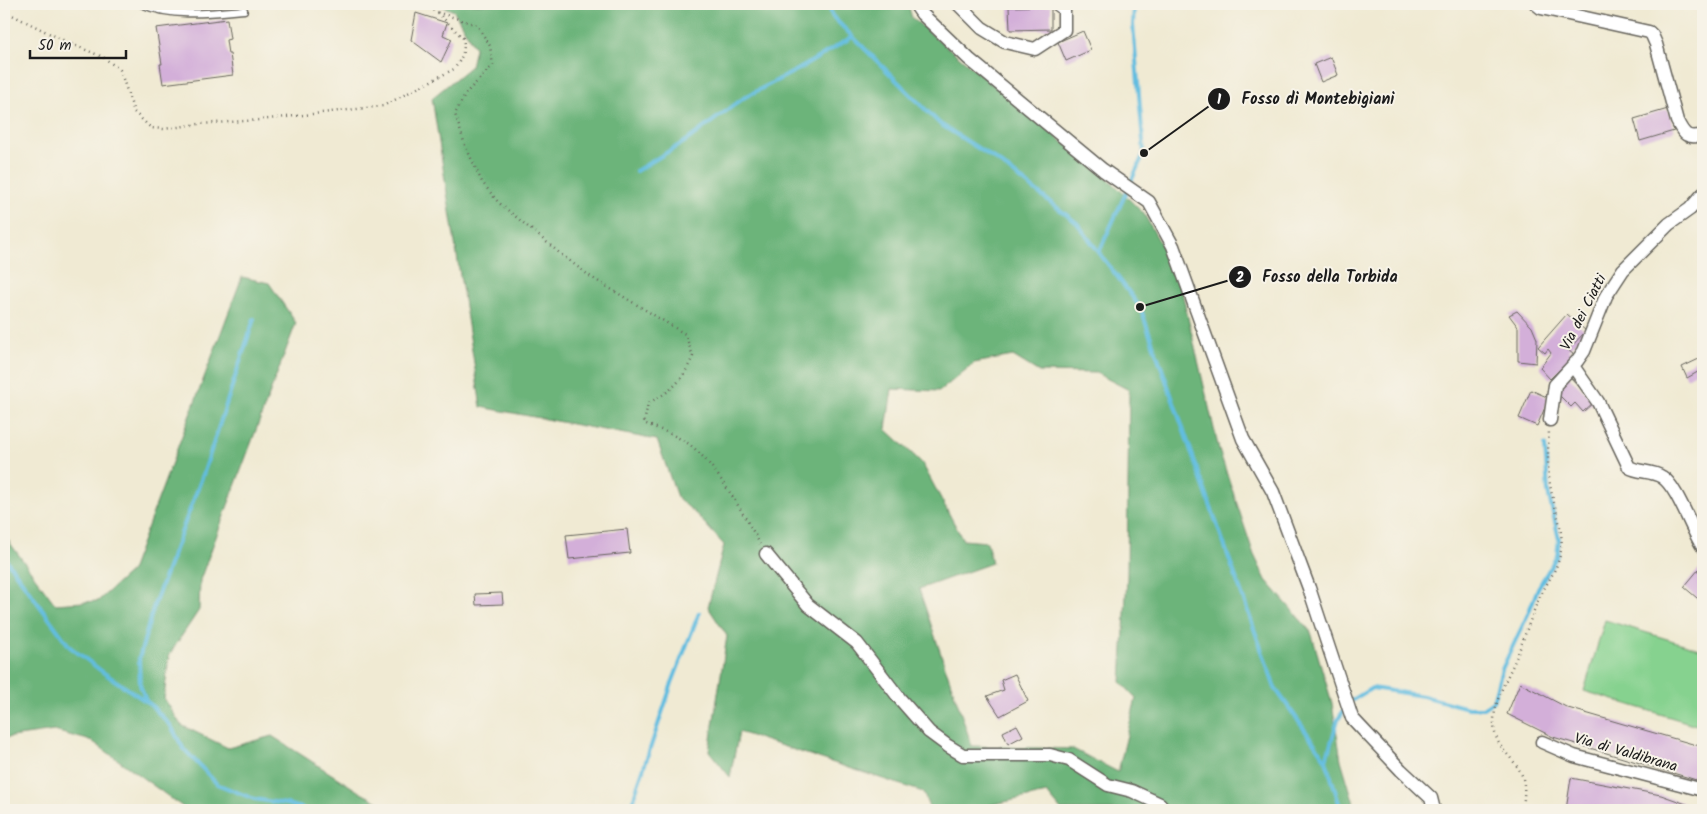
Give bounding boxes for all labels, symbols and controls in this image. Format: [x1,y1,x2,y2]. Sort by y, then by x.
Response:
scale bar [30,28,126,60]
text: 50 m [38,34,72,58]
callout: Fosso di Montebigiani [1206,83,1404,114]
text: Fosso di Montebigiani [1242,87,1395,112]
text: 1 [1217,88,1222,112]
callout: Fosso della Torbida [1227,261,1408,292]
text: Fosso della Torbida [1262,265,1398,290]
text: 2 [1236,266,1245,290]
street label: Via dei Ciatti [1554,269,1614,355]
street label: Via di Valdibrana [1571,727,1680,779]

